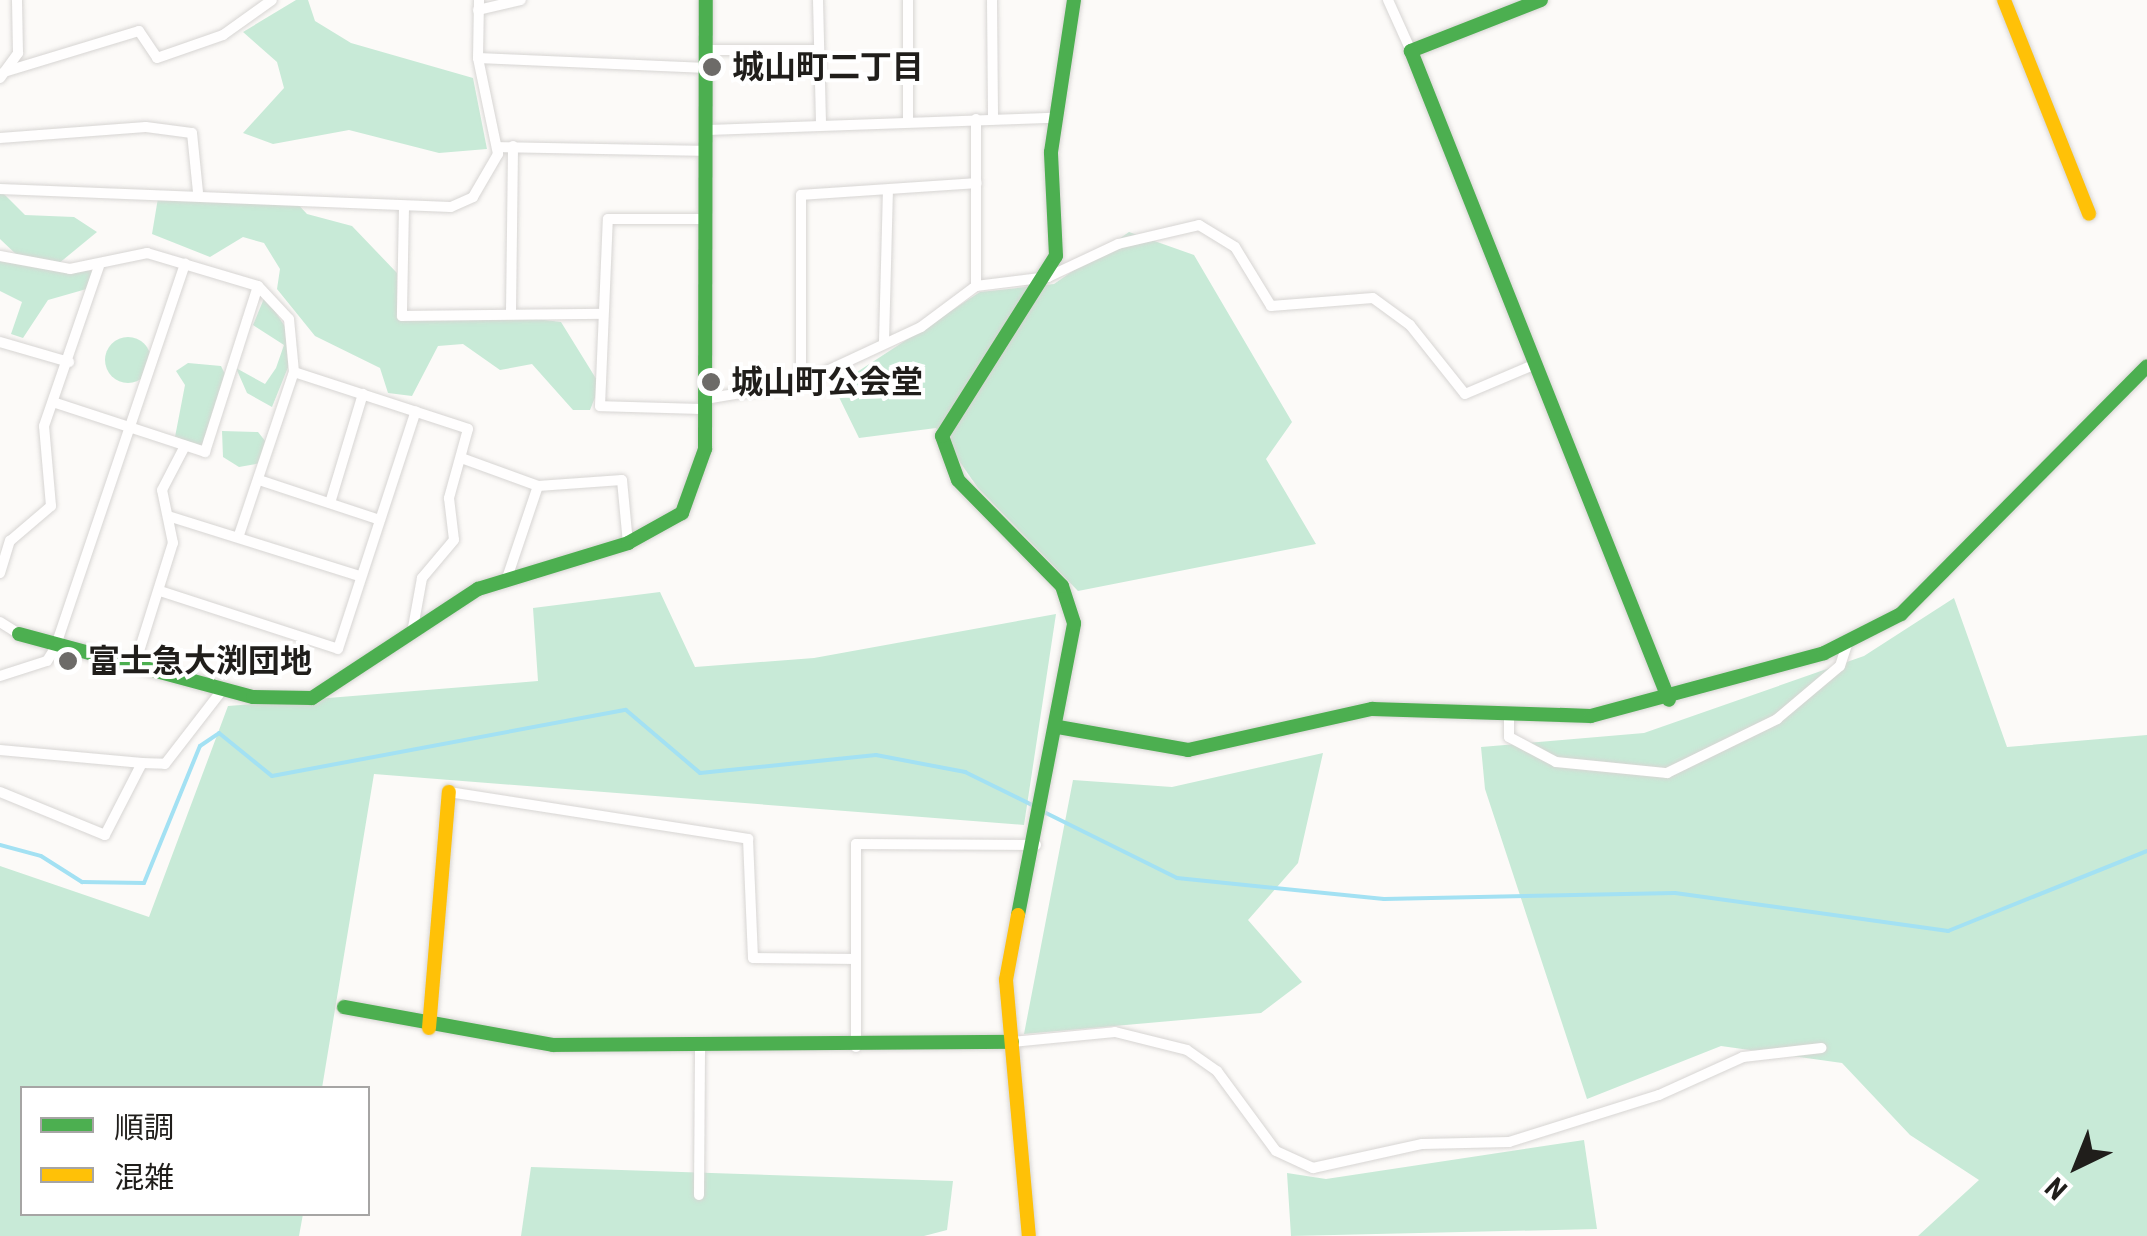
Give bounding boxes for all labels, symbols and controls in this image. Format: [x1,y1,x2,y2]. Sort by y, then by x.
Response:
place label: 城山町二丁目 [732,48,924,86]
marker: 城山町二丁目 [701,56,723,78]
place label: 城山町公会堂 [731,363,923,401]
marker: 城山町公会堂 [700,371,722,393]
place label: 富士急大渕団地 [88,642,312,680]
marker: 富士急大渕団地 [57,650,79,672]
legend [20,1086,370,1216]
text: 順調 [114,1110,174,1145]
north arrow [2027,1116,2127,1216]
text: 混雑 [114,1160,174,1195]
text: N [2039,1170,2074,1206]

